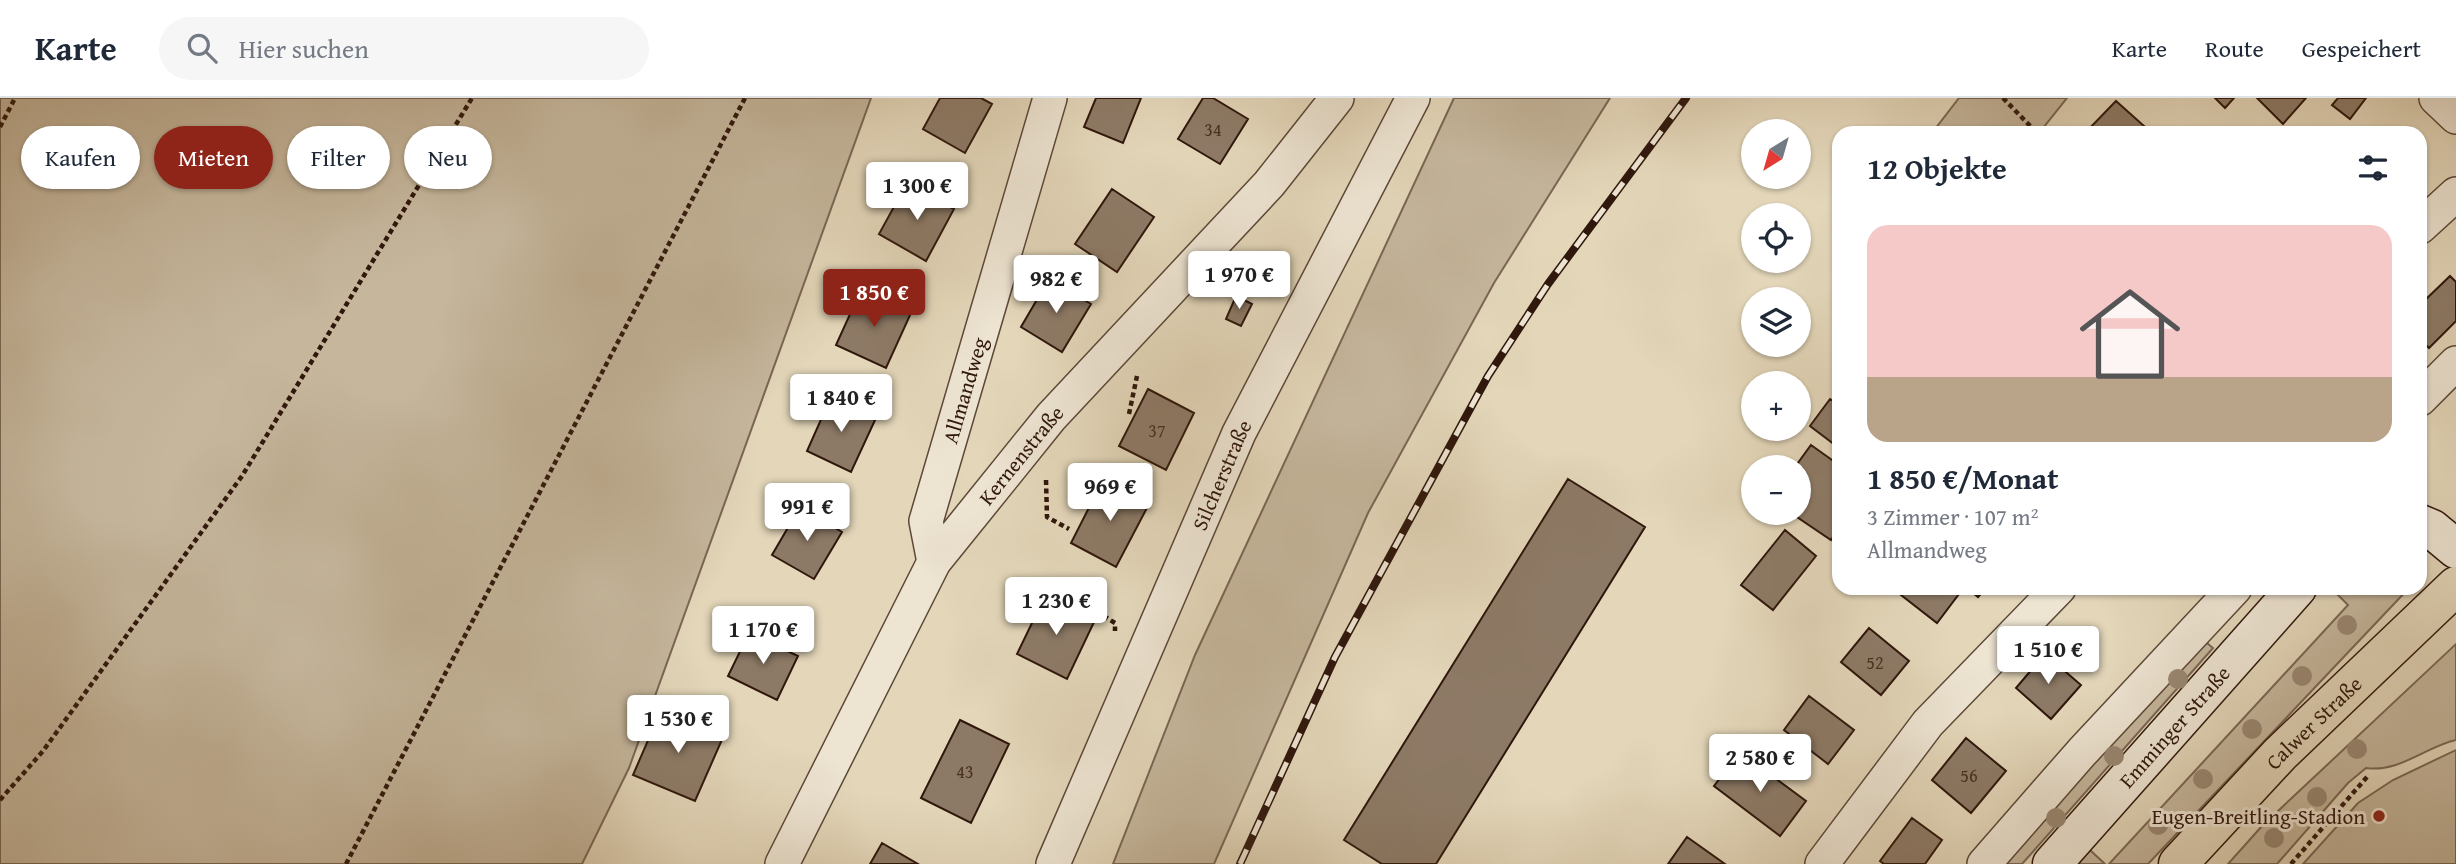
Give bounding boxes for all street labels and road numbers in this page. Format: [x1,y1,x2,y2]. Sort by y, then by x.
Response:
street label: Allmandweg [934,333,995,447]
street label: Kernenstraße [971,398,1071,511]
street label: Silcherstraße [1183,414,1259,535]
street label: Emminger Straße [2111,658,2237,794]
street label: Calwer Straße [2258,668,2369,776]

